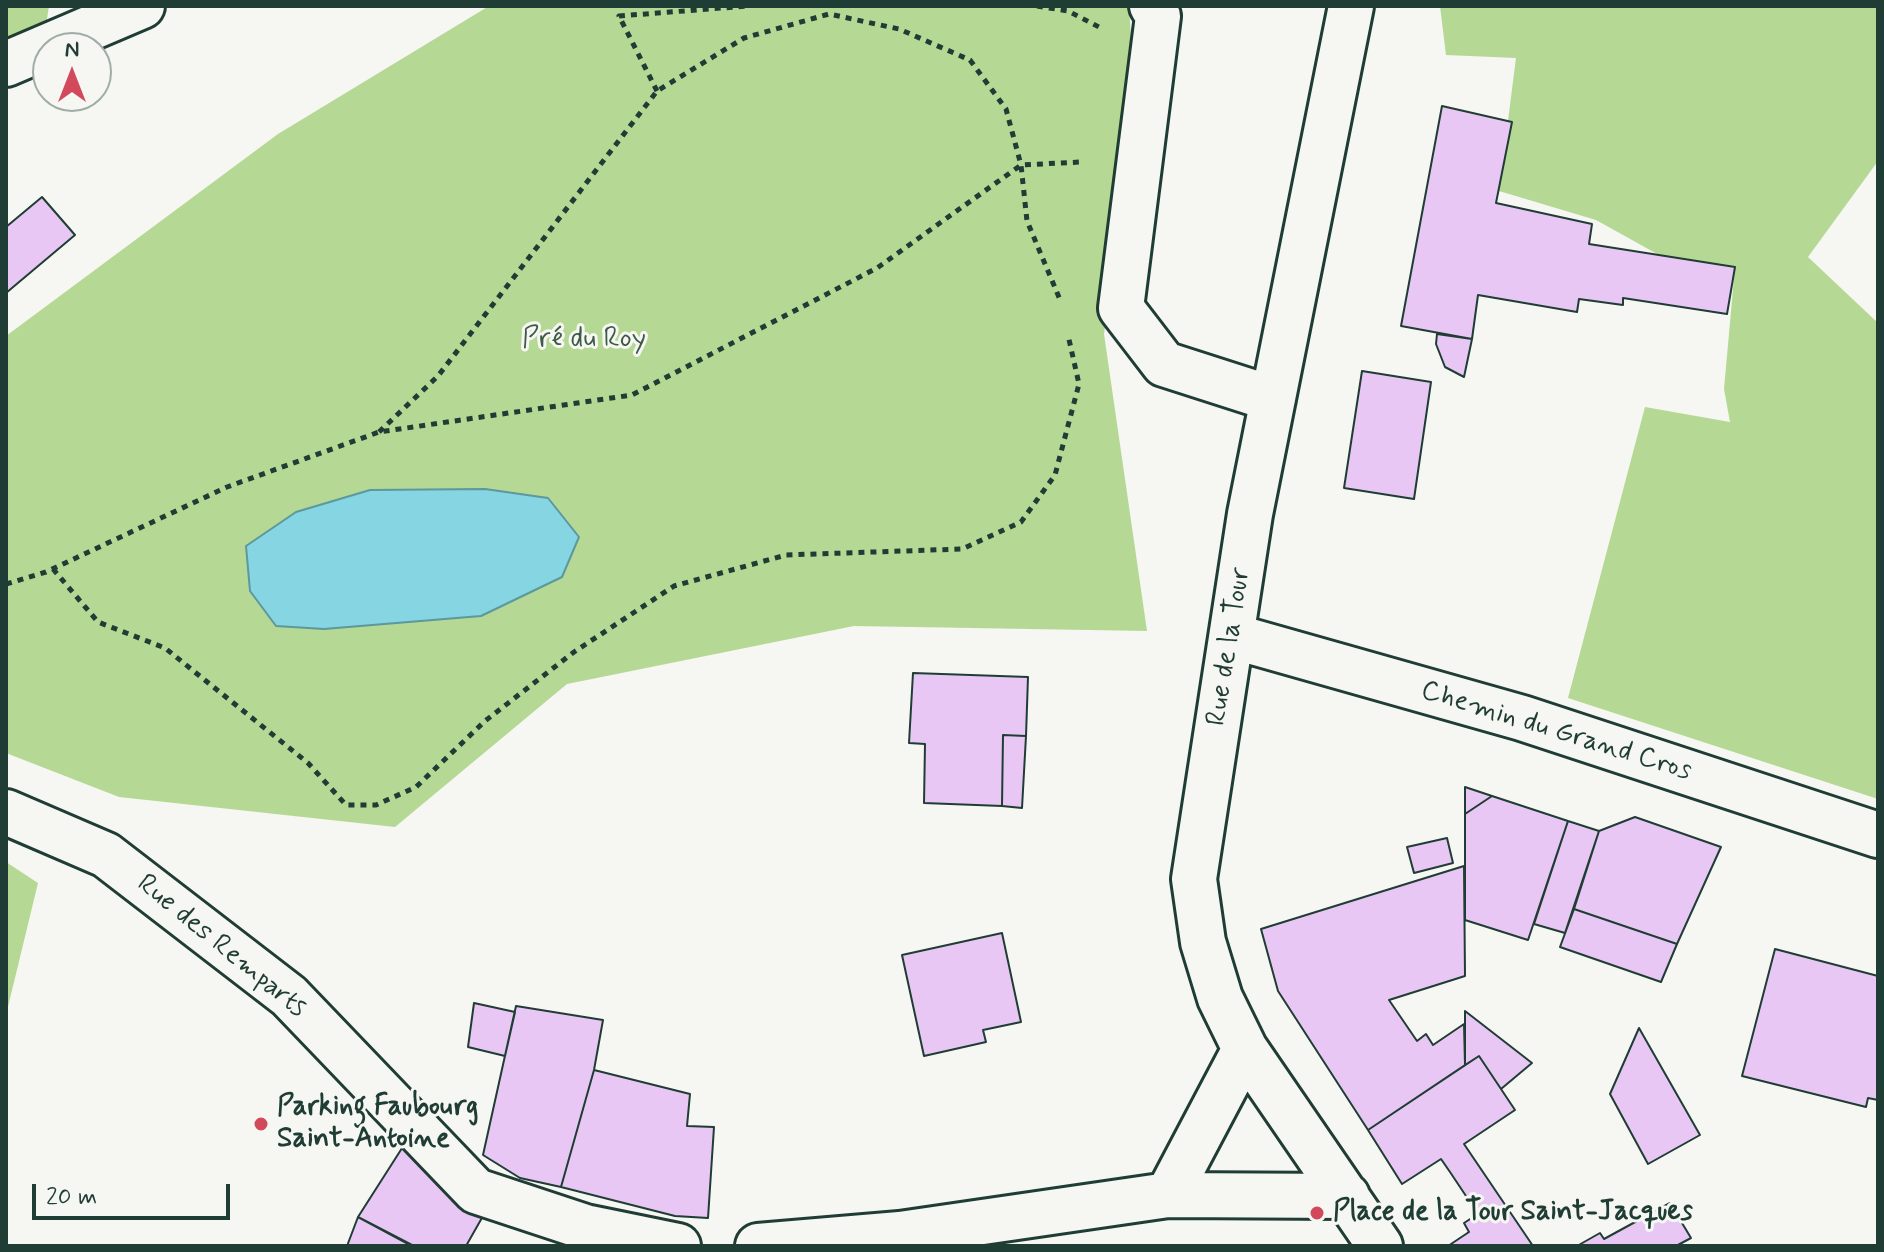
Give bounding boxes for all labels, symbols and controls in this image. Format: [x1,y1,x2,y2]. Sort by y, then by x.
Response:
north arrow [32,32,112,112]
text: N [65,36,79,64]
park label: Pré du Roy [522,323,646,357]
street label: Rue de la Tour [1201,565,1259,729]
street label: Chemin du Grand Cros [1417,675,1695,789]
street label: Rue des Remparts [129,868,313,1026]
place label: Parking Faubourg Saint-Antoine [277,1091,478,1157]
marker: Parking Faubourg Saint-Antoine [252,1115,270,1133]
scale bar [36,1168,234,1218]
text: 20 m [46,1182,97,1213]
place label: Place de la Tour Saint-Jacques [1333,1196,1693,1230]
marker: Place de la Tour Saint-Jacques [1308,1204,1326,1222]

